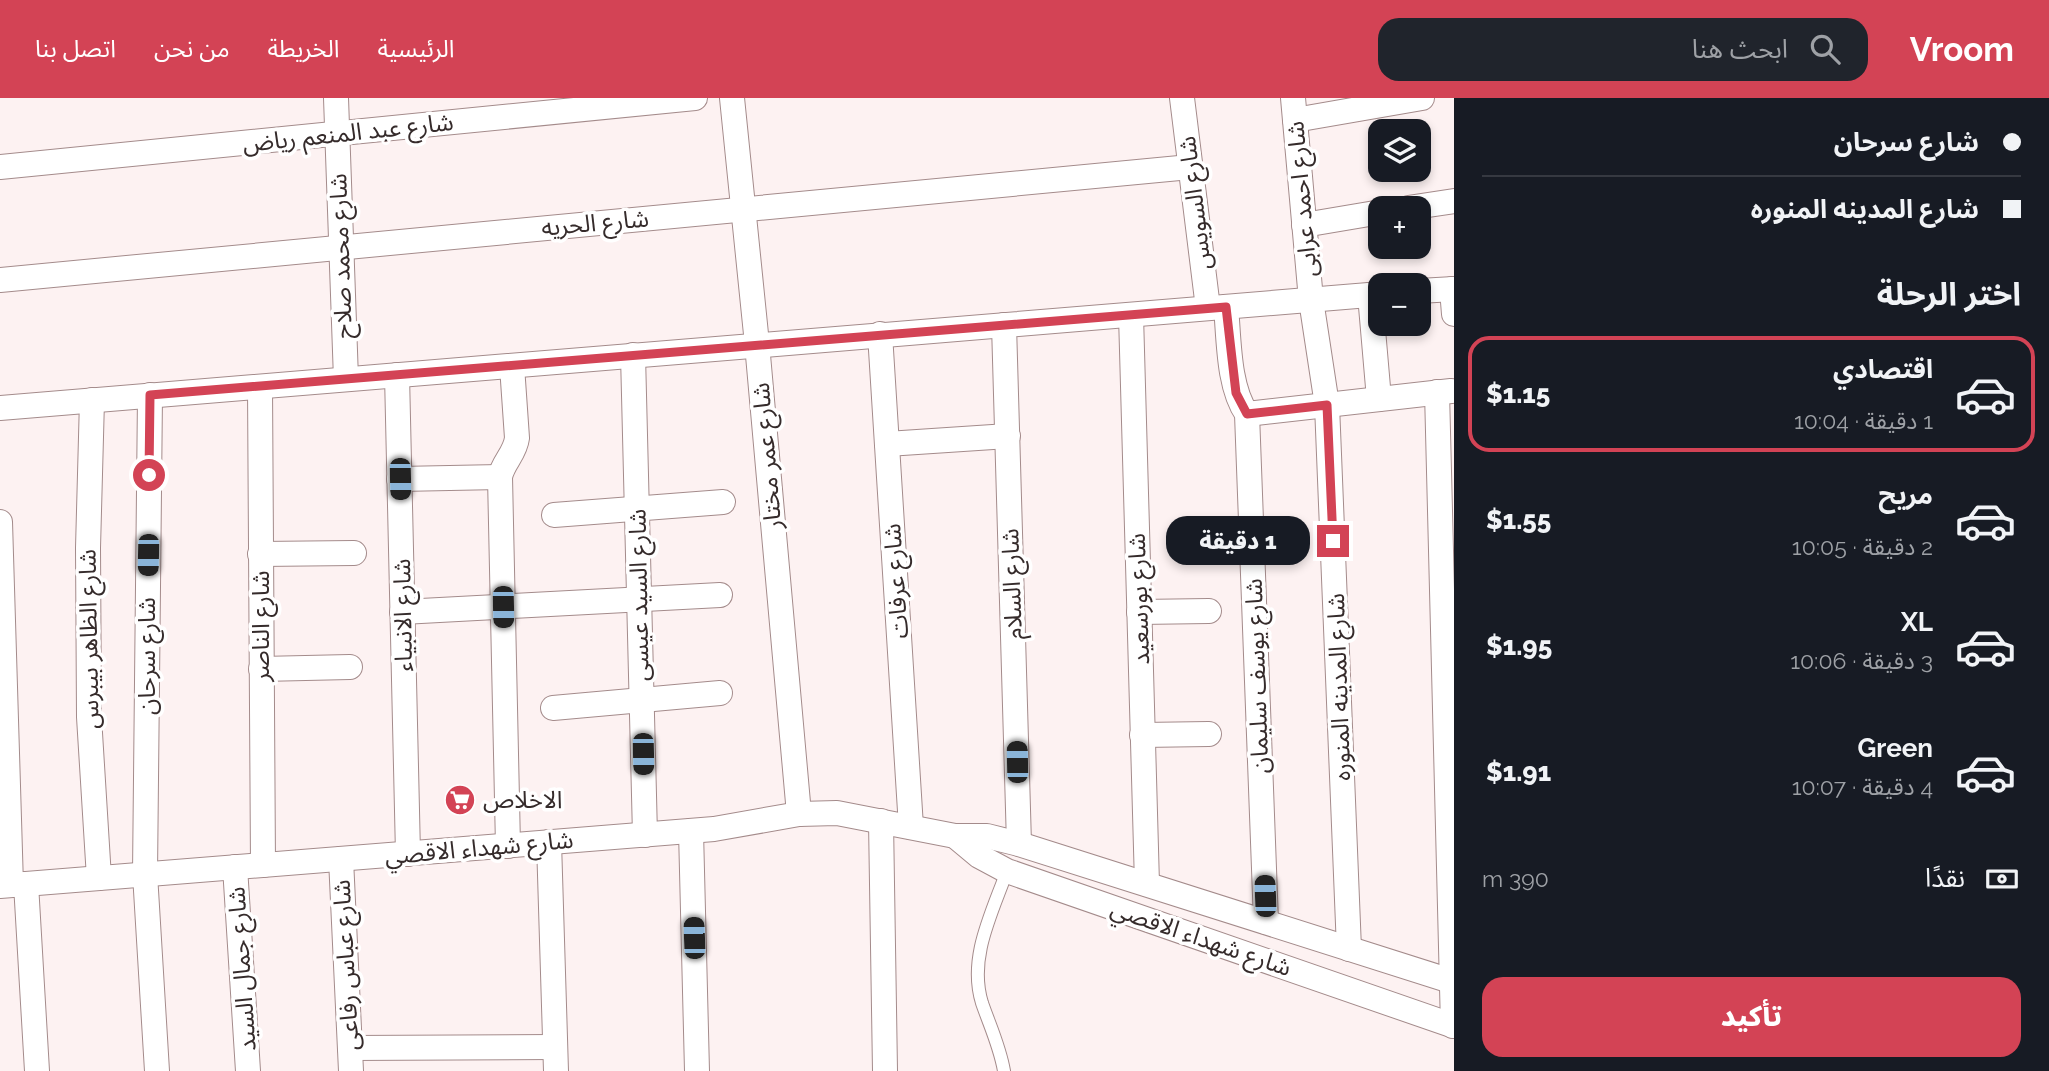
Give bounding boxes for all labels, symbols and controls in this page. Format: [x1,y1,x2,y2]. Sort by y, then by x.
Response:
search box [1378,18,1868,81]
icon: search [1806,30,1844,68]
text: Vroom [1910,30,2014,69]
text: اتصل بنا [35,34,116,63]
text: من نحن [154,34,230,63]
text: الخريطة [268,34,339,63]
text: الرئيسية [377,34,455,63]
text: ابحث هنا [1692,34,1788,64]
street label: شارع عبد المنعم رياض [241,107,455,161]
map controls [1368,119,1431,336]
button: layers [1368,119,1431,182]
street label: شارع احمد عرابى [1280,120,1326,278]
text: شارع سرحان [1834,127,1979,157]
street label: شارع السويس [1172,134,1220,271]
street label: شارع محمد صلاح [323,173,361,339]
text: شارع المدينه المنوره [1751,194,1979,224]
button: + [1368,196,1431,259]
street label: شارع الحريه [540,203,650,245]
button: − [1368,273,1431,336]
text: اختر الرحلة [1877,275,2021,312]
text: اقتصادي [1833,354,1933,384]
icon: car [1954,363,2017,426]
text: $1.15 [1486,379,1550,409]
street label: شارع عمر مختار [746,381,790,532]
text: 1 دقيقة · 10:04 [1794,407,1933,434]
car [390,458,411,500]
route start [133,459,165,491]
text: مريح [1878,480,1933,510]
icon: car [1954,489,2017,552]
text: $1.55 [1486,505,1551,535]
street label: شارع السيد عيسى [622,509,657,681]
callout: 1 دقيقة [1165,516,1308,565]
street label: شارع عرفات [877,522,917,640]
route end [1317,525,1349,557]
text: 1 دقيقة [1199,527,1277,554]
street label: شارع السلام [995,528,1032,640]
street label: شارع بورسعيد [1122,533,1158,665]
text: 2 دقيقة · 10:05 [1792,533,1933,560]
car [138,534,159,576]
street label: شارع الظاهر بيبرس [72,549,108,729]
street label: شارع الانبياء [387,558,421,672]
street label: شارع الناصر [246,570,278,683]
street label: شارع يوسف سليمان [1239,578,1277,774]
car [493,586,514,628]
street label: شارع المدينه المنوره [1321,593,1359,781]
street label: شارع سرحان [132,597,164,715]
text: XL [1901,607,1933,637]
icon: car [1954,615,2017,678]
text: $1.95 [1486,631,1552,661]
text: 3 دقيقة · 10:06 [1790,647,1933,674]
car [633,733,654,775]
text: Green [1857,733,1933,763]
car [1007,741,1028,783]
icon: car [1954,741,2017,804]
text: $1.91 [1486,757,1551,787]
text: 4 دقيقة · 10:07 [1792,773,1933,800]
supermarket icon: الاخلاص [443,783,477,817]
place label: الاخلاص [483,785,563,814]
street label: شارع شهداء الاقصي [383,825,575,875]
icon: cash [1983,860,2021,898]
text: نقدًا [1925,863,1965,893]
text: 390 m [1482,865,1549,892]
car [1254,875,1277,917]
street label: شارع عباس رفاعى [327,879,367,1051]
street label: شارع جمال السيد [221,886,265,1052]
street label: شارع شهداء الاقصي [1106,893,1295,986]
car [683,917,706,959]
button: تأكيد [1482,977,2021,1057]

